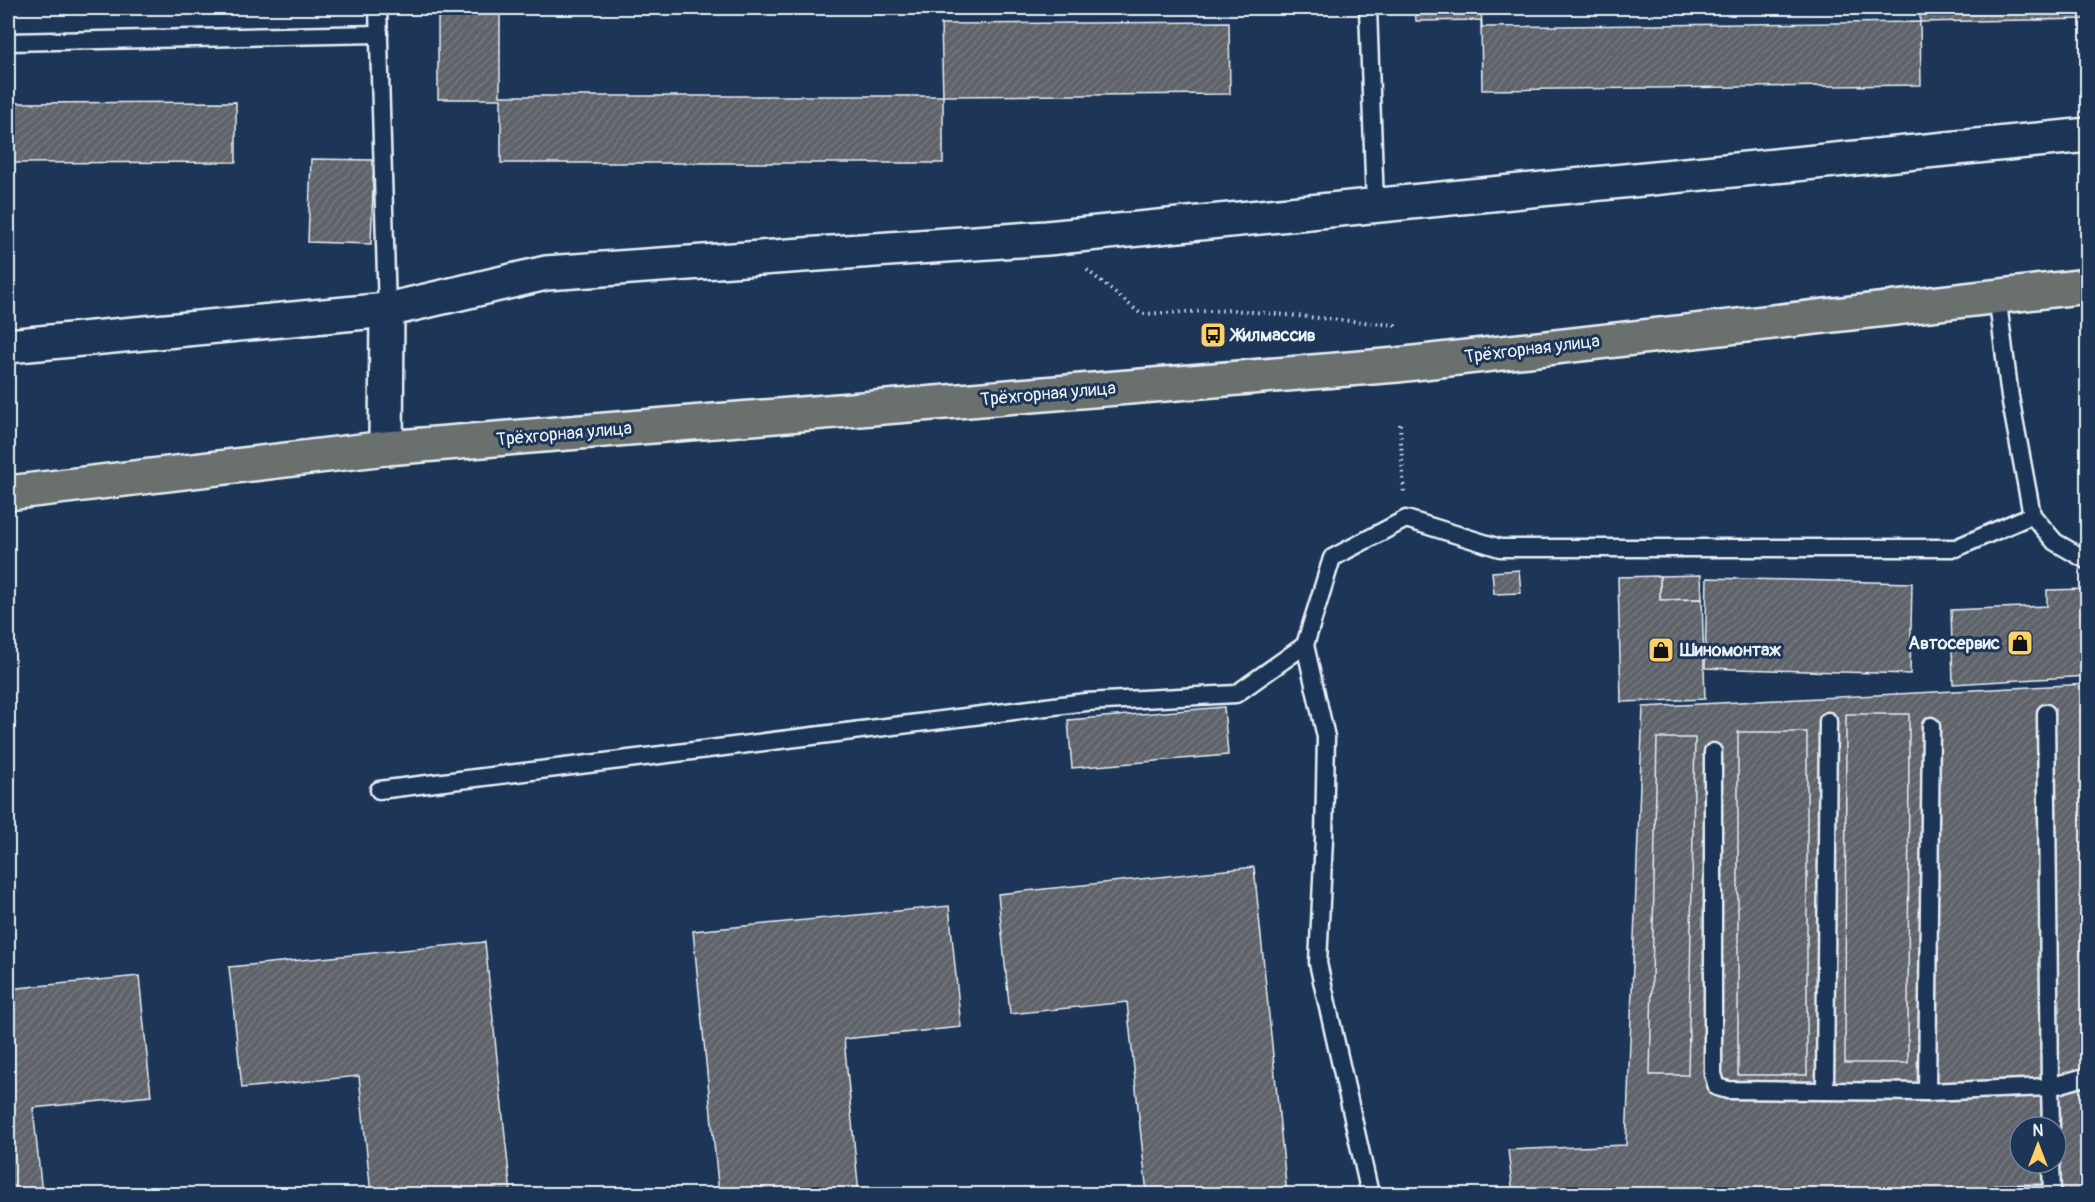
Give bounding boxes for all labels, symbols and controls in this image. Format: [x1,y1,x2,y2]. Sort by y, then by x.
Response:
bus stop icon: Жилмассив [1198,320,1228,350]
place label: Жилмассив [1229,324,1316,347]
street label: Трёхгорная улица [1463,329,1601,369]
street label: Трёхгорная улица [979,377,1117,411]
street label: Трёхгорная улица [495,417,633,451]
shop icon: Автосервис [2005,628,2035,658]
place label: Автосервис [1908,632,2000,655]
shop icon: Шиномонтаж [1646,635,1676,665]
place label: Шиномонтаж [1679,639,1781,662]
north arrow [2008,1115,2068,1175]
text: N [2033,1121,2044,1141]

